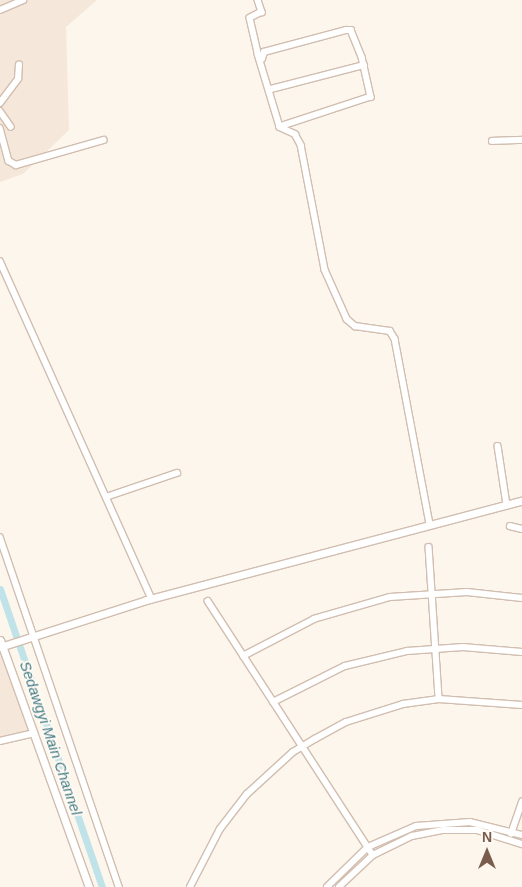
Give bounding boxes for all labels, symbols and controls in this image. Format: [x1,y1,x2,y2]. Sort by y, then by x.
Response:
water label: Sedawgyi Main Channel [16,659,86,817]
north arrow [462,827,512,877]
text: N [482,829,492,845]

